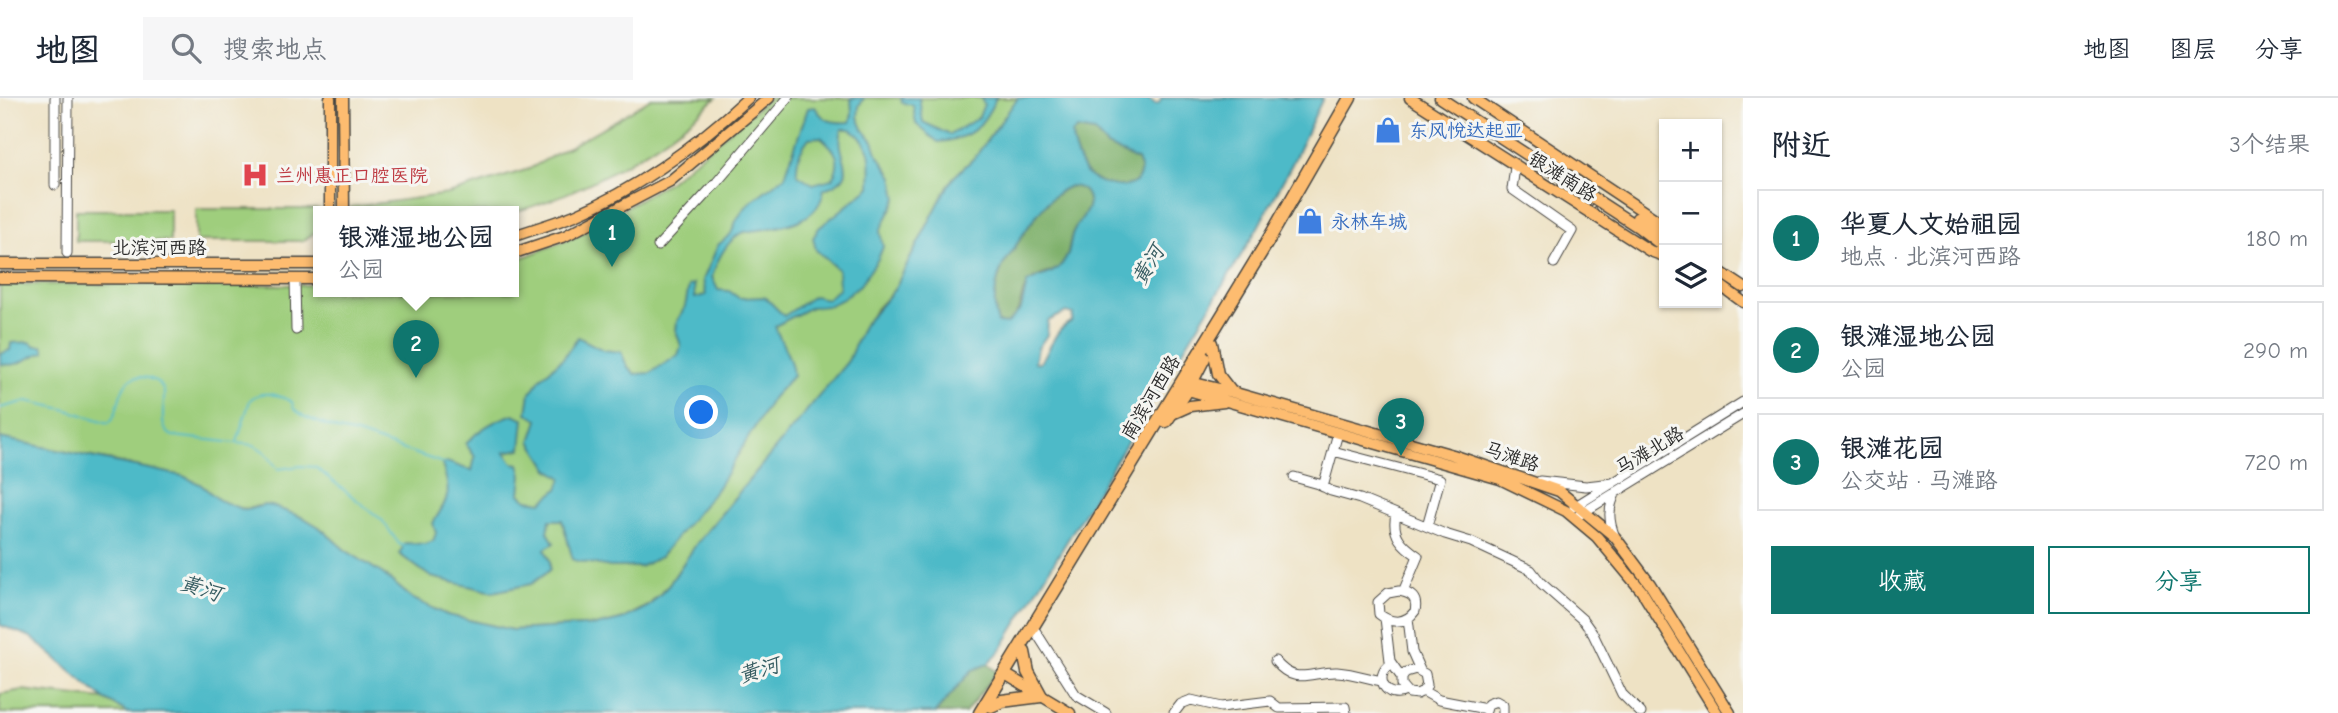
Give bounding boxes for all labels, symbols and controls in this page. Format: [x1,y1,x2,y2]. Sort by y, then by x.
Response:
search box [143,17,633,80]
icon: search [167,29,205,67]
text: 地图 [35,31,101,69]
text: 搜索地点 [223,35,327,65]
text: 地图 [2083,35,2131,63]
text: 图层 [2169,35,2217,63]
text: 分享 [2255,35,2303,63]
shop icon: 东风悦达起亚 [1373,115,1403,145]
map controls [1659,119,1722,308]
button: + [1659,119,1722,182]
place label: 东风悦达起亚 [1409,120,1523,142]
text: 附近 [1771,128,1831,163]
text: 3个结果 [2229,131,2310,158]
street label: 银滩南路 [1524,147,1601,206]
hospital icon: 兰州惠正口腔医院 [240,160,270,190]
place label: 兰州惠正口腔医院 [276,165,428,187]
button: − [1659,182,1722,245]
popup [313,206,519,297]
shop icon: 永林车城 [1295,206,1325,236]
pin: 1 [589,209,635,267]
text: 华夏人文始祖园 [1840,210,2022,240]
place label: 永林车城 [1331,211,1407,233]
text: 银滩湿地公园 [338,223,494,253]
text: 1 [1791,225,1801,252]
text: 180 m [2246,225,2308,252]
street label: 北滨河西路 [111,237,207,259]
water label: 黄河 [1127,238,1171,289]
text: 地点 · 北滨河西路 [1840,243,2020,270]
button: layers [1659,245,1722,308]
text: 公园 [338,256,384,283]
pin: 2 [393,320,439,378]
text: 银滩湿地公园 [1840,322,1996,352]
text: 2 [1790,337,1802,364]
text: 290 m [2243,337,2308,364]
street label: 南滨河西路 [1117,351,1185,444]
text: 公园 [1840,355,1886,382]
your location [684,395,718,429]
pin: 3 [1378,398,1424,456]
street label: 马滩北路 [1611,422,1688,480]
text: 银滩花园 [1840,434,1944,464]
street label: 马滩路 [1481,438,1542,476]
text: 3 [1790,449,1802,476]
text: 720 m [2244,449,2308,476]
text: 公交站 · 马滩路 [1840,467,1997,494]
button: 收藏 [1771,546,2034,614]
button: 分享 [2048,546,2310,614]
water label: 黄河 [177,570,228,607]
water label: 黄河 [735,652,785,688]

